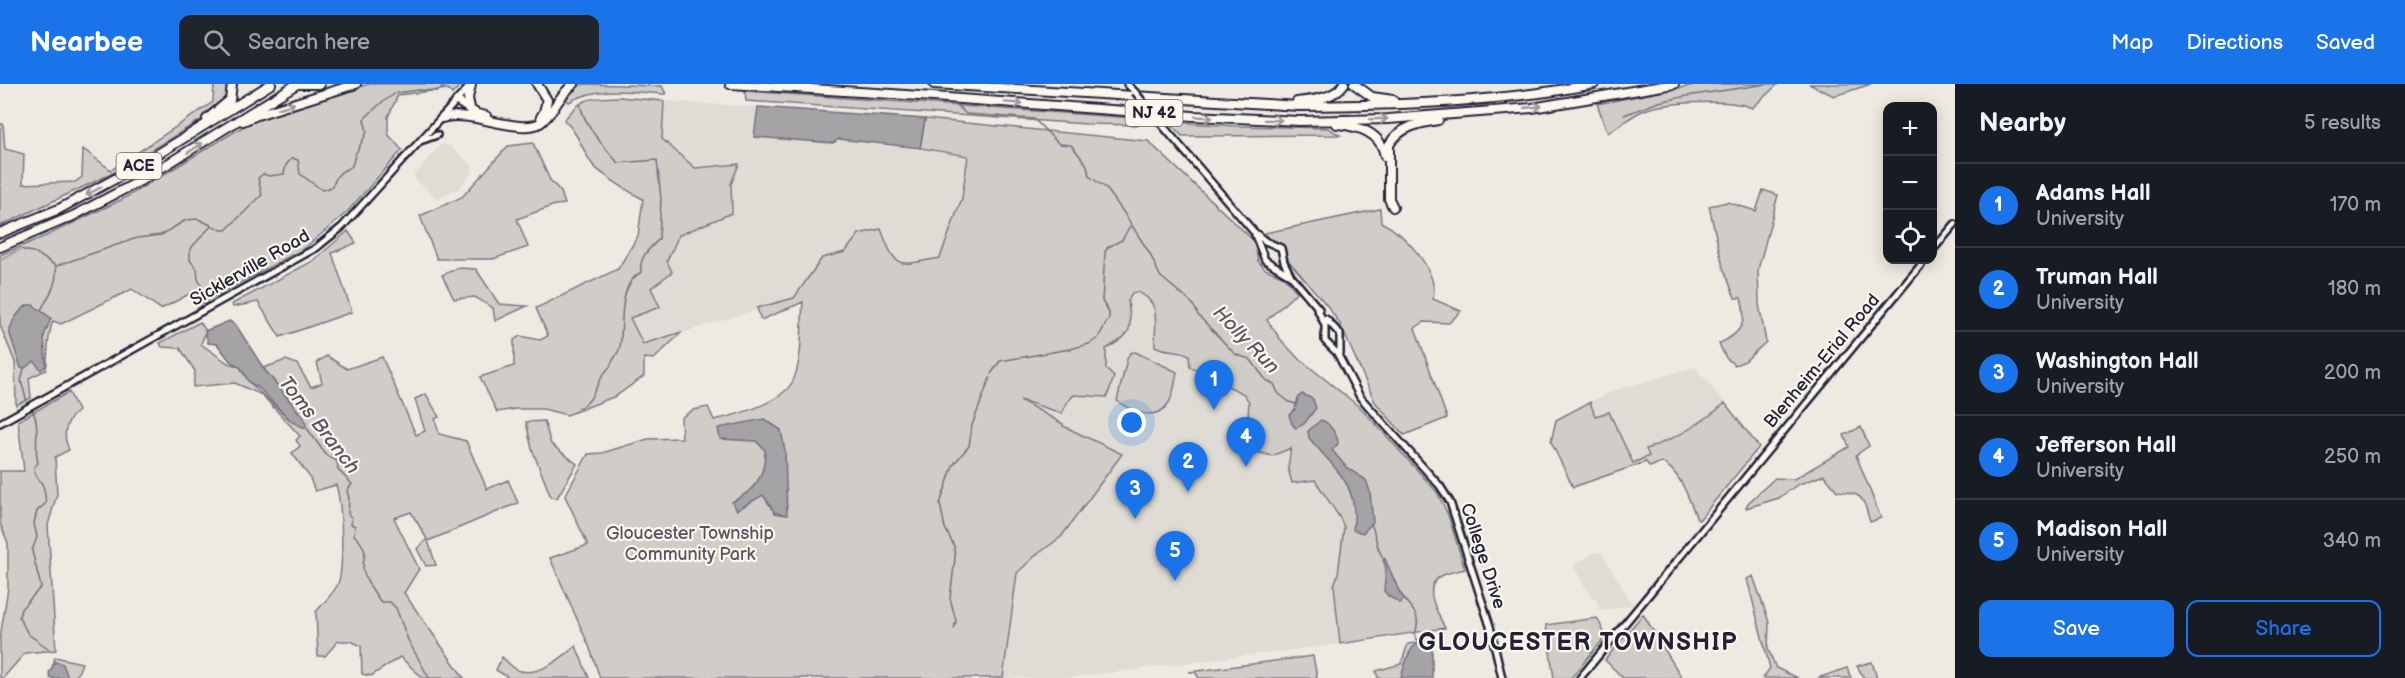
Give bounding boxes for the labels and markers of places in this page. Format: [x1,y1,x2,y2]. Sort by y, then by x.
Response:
pin: 1 [1194,360,1234,410]
pin: 4 [1226,418,1266,467]
pin: 2 [1168,442,1208,492]
pin: 3 [1116,470,1154,519]
pin: 5 [1156,532,1194,581]

